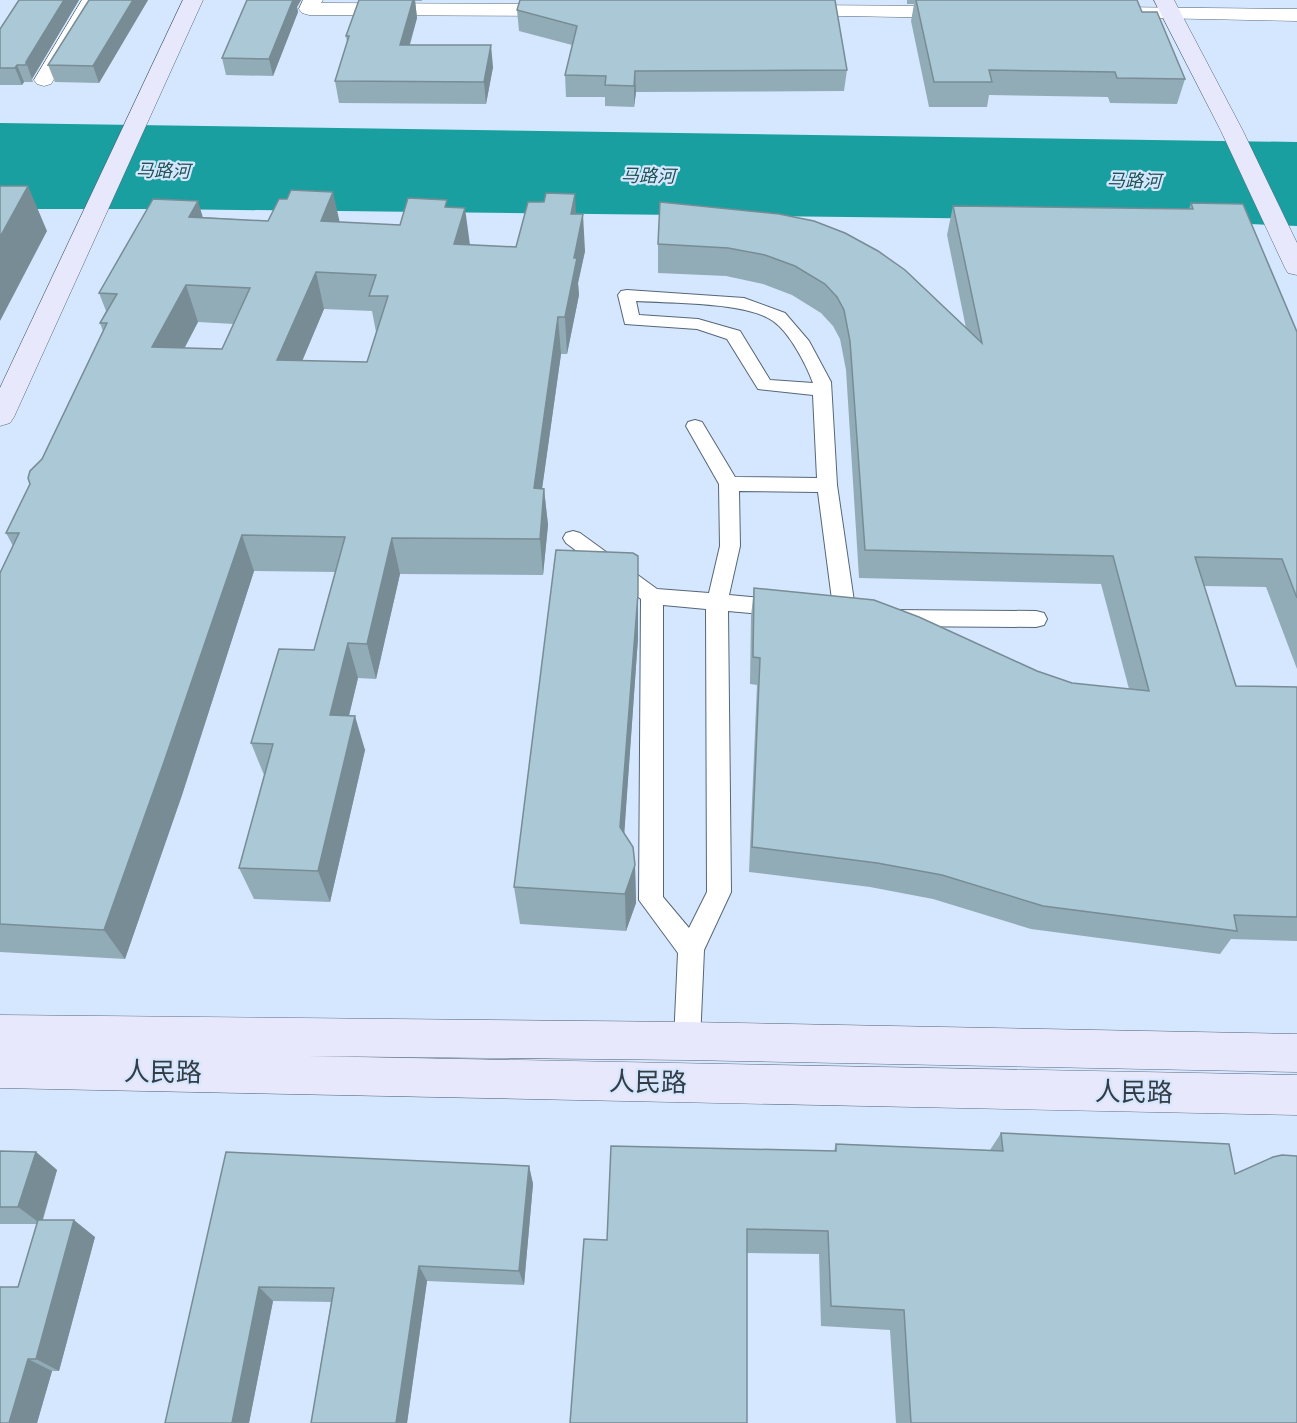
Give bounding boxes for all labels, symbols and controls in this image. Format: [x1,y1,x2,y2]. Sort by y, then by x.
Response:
water label: 马路河 [136,158,193,184]
water label: 马路河 [621,163,678,189]
water label: 马路河 [1107,168,1164,194]
street label: 人民路 [124,1053,202,1090]
street label: 人民路 [609,1063,687,1100]
street label: 人民路 [1095,1073,1173,1110]

